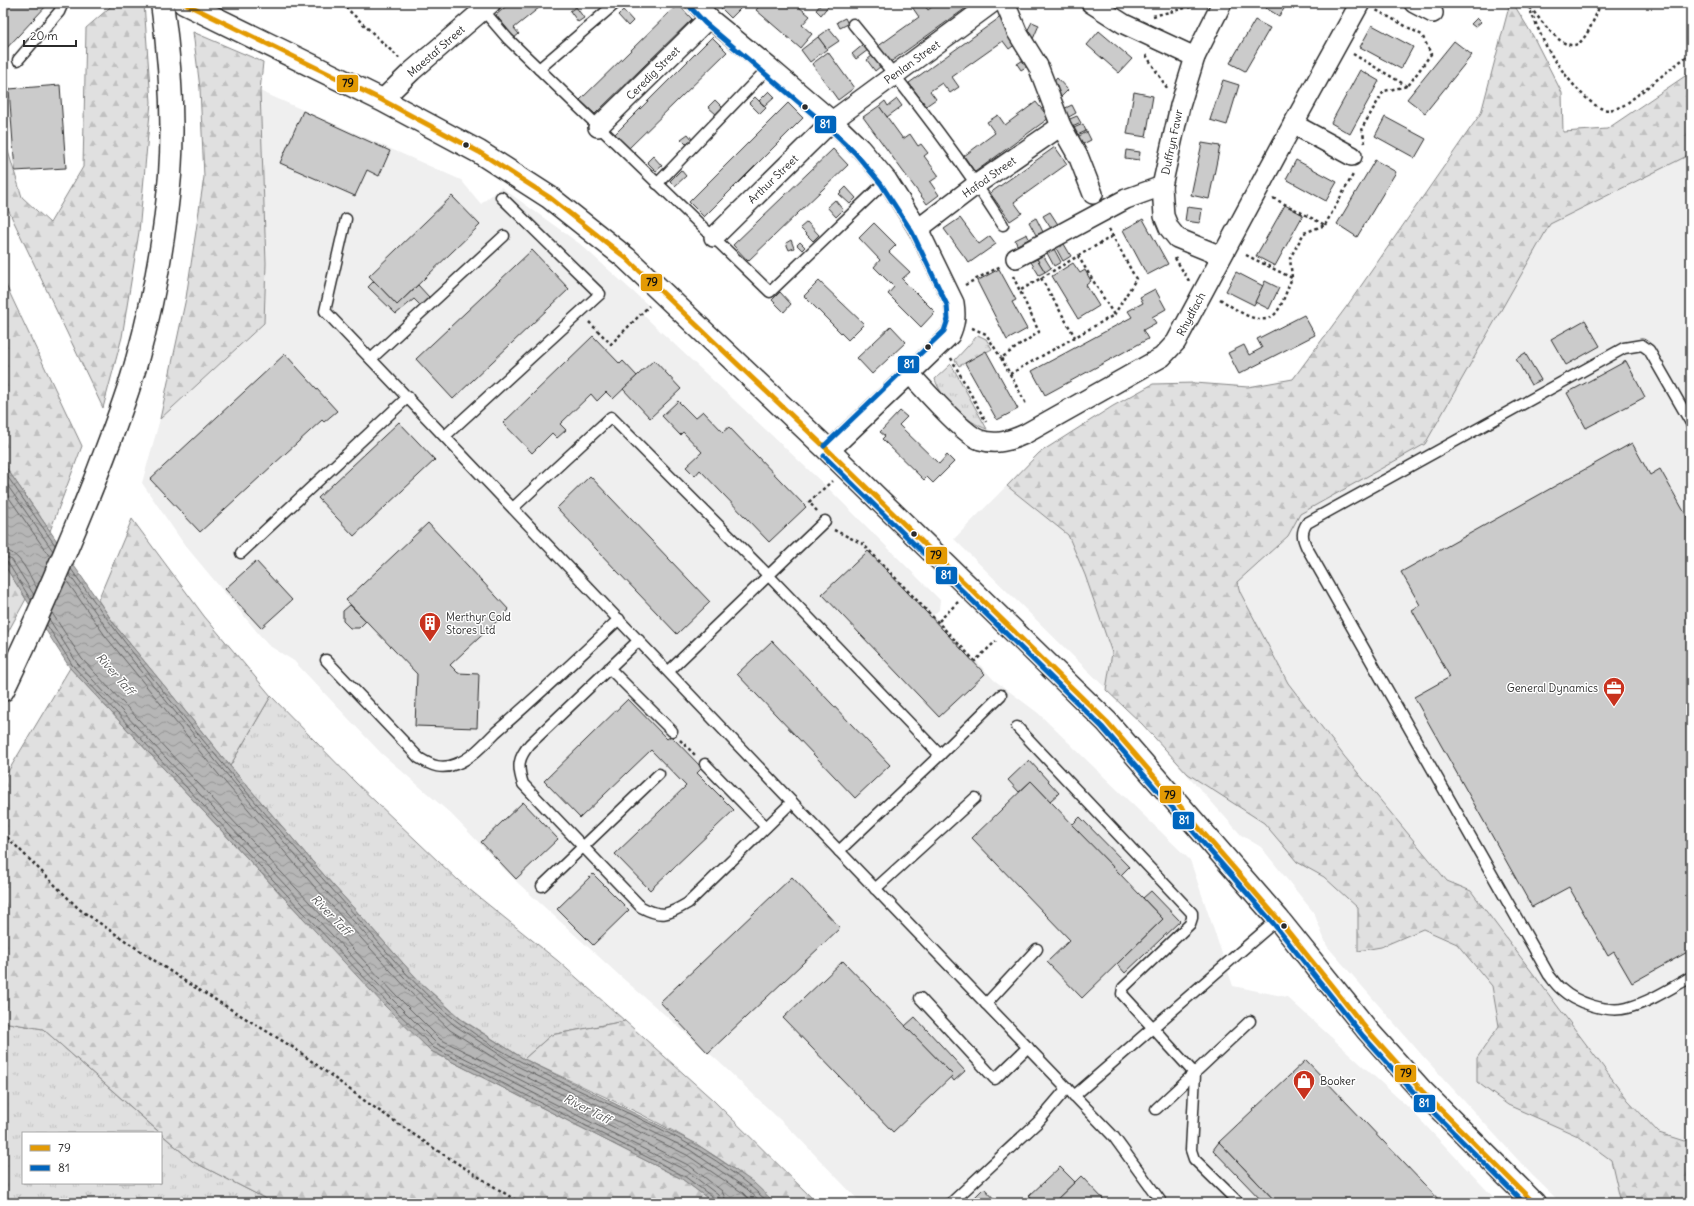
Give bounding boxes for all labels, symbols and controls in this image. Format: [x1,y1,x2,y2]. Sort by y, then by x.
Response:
scale bar [24,22,76,48]
street label: Maestaf Street [404,22,468,80]
text: 20 m [30,28,58,43]
street label: Penlan Street [881,37,943,87]
street label: Ceredig Street [623,43,683,103]
line badge: 79 [336,74,359,93]
text: 79 [342,76,354,90]
unlabelled marker [800,102,810,112]
street label: Duffryn Fawr [1158,108,1186,176]
line badge: 81 [814,115,837,134]
text: 81 [820,117,830,131]
unlabelled marker [461,140,471,150]
street label: Arthur Street [745,151,801,206]
street label: Hafod Street [959,153,1019,201]
line badge: 79 [640,273,663,292]
text: 79 [646,275,658,289]
street label: Rhydfach [1174,290,1208,338]
unlabelled marker [923,342,933,352]
line badge: 81 [897,355,920,374]
text: 81 [904,357,914,371]
unlabelled marker [909,529,919,539]
line badge: 79 [925,546,948,565]
text: 79 [930,548,942,562]
line badge: 81 [935,566,958,585]
text: 81 [941,568,951,582]
building icon: Merthyr Cold Stores Ltd [417,610,443,643]
place label: Merthyr Cold Stores Ltd [446,610,511,637]
water label: River Taff [93,650,140,700]
office icon: General Dynamics [1601,675,1627,708]
place label: General Dynamics [1507,681,1598,695]
line badge: 79 [1159,785,1182,804]
text: 79 [1164,788,1176,802]
line badge: 81 [1172,811,1195,830]
text: 81 [1179,813,1189,827]
water label: River Taff [308,891,356,940]
unlabelled marker [1279,921,1289,931]
line badge: 79 [1394,1064,1417,1083]
text: 79 [1400,1066,1412,1080]
shop icon: Booker [1291,1068,1317,1101]
place label: Booker [1320,1074,1356,1088]
water label: River Taff [561,1090,616,1128]
line badge: 81 [1413,1094,1436,1113]
text: 81 [1419,1096,1429,1110]
legend [22,1132,162,1184]
text: 79 [58,1140,71,1155]
text: 81 [58,1160,70,1175]

